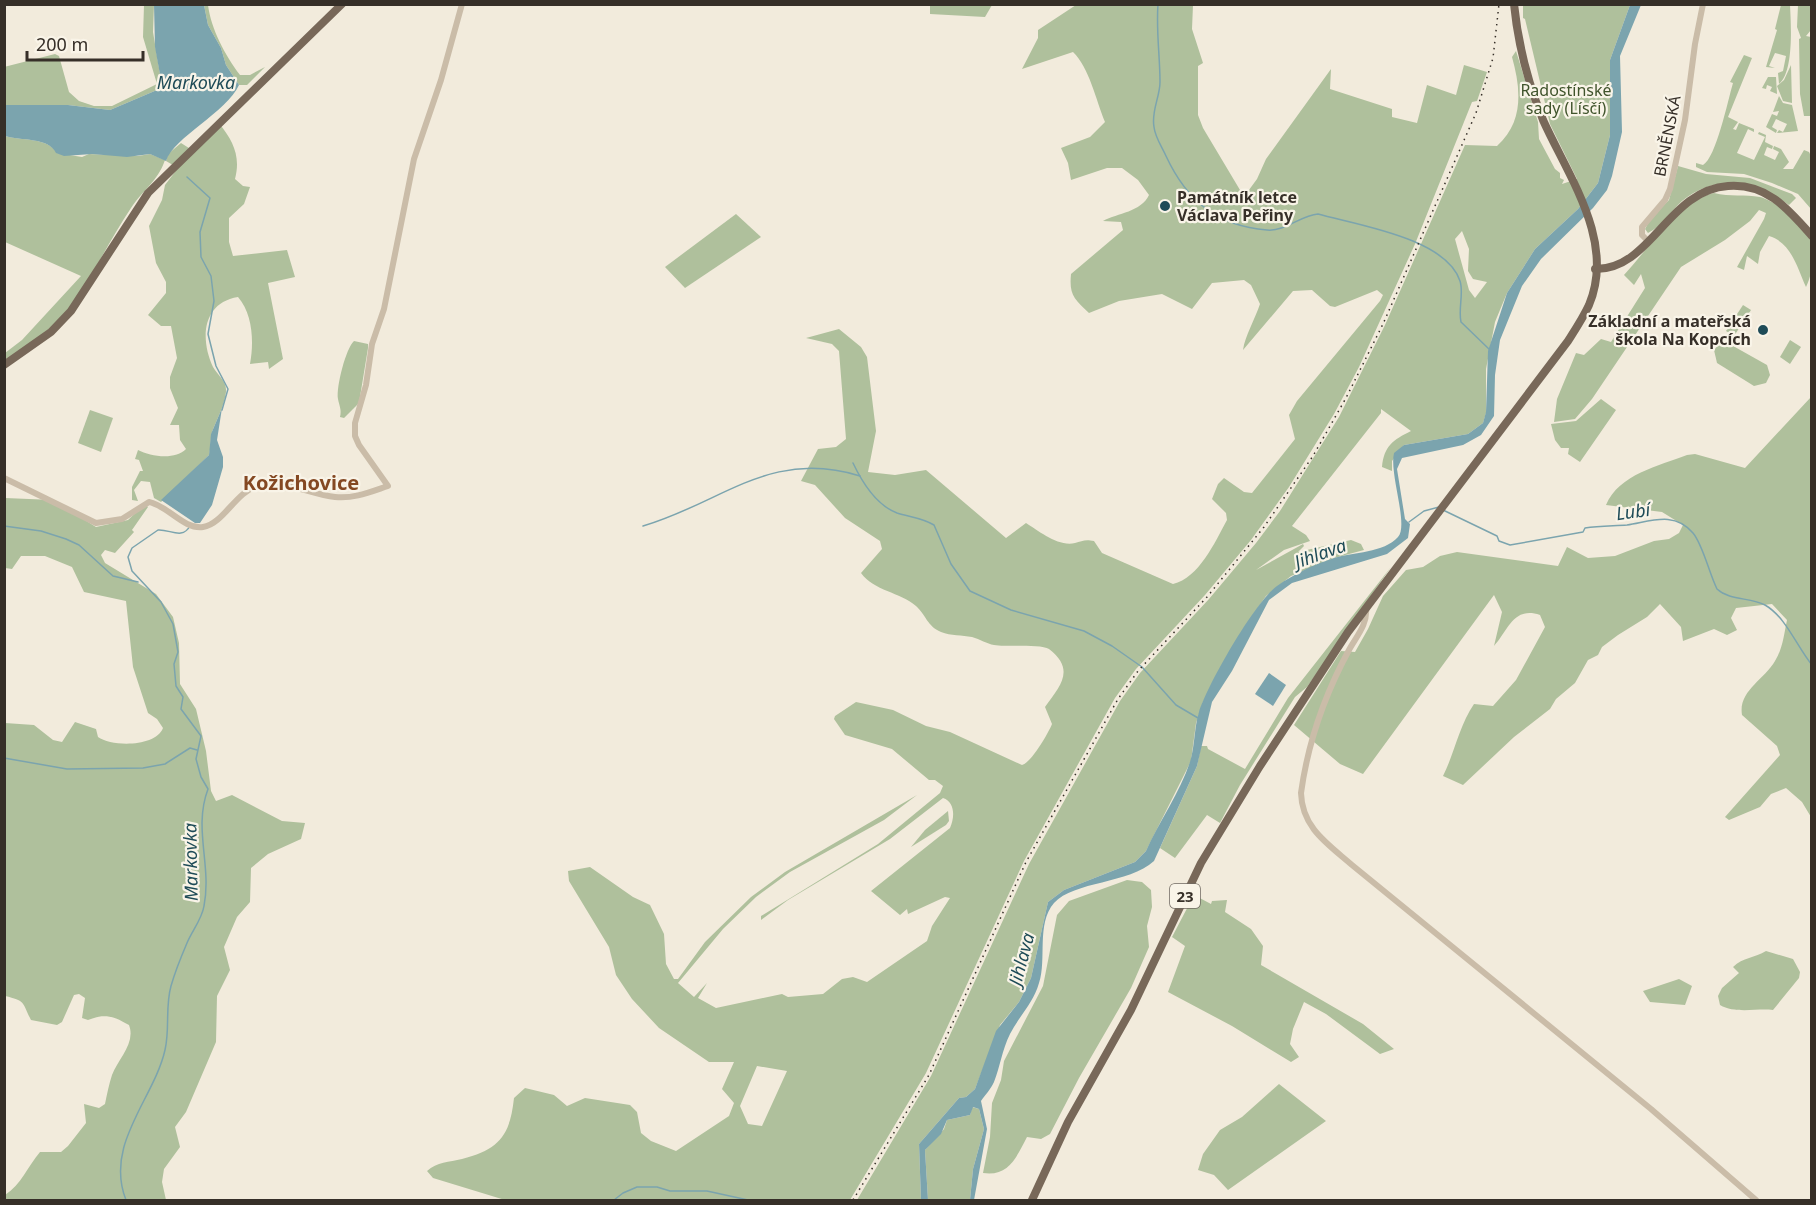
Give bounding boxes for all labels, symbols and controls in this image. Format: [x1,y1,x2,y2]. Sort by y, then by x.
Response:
scale bar [27,24,142,62]
text: 200 m [36,32,88,56]
water label: Markovka [157,70,235,94]
park label: Radostínské sady (Lísčí) [1520,79,1612,119]
street label: BRNĚNSKÁ [1648,93,1686,179]
place label: Památník letce Václava Peřiny [1177,186,1297,226]
marker: Památník letce Václava Peřiny [1158,199,1172,213]
place label: Základní a mateřská škola Na Kopcích [1588,310,1751,350]
marker: Základní a mateřská škola Na Kopcích [1756,323,1770,337]
district label: Kožichovice [243,469,359,496]
water label: Lubí [1614,496,1654,525]
water label: Jihlava [1288,533,1349,574]
water label: Markovka [177,823,203,901]
road number: 23 [1170,884,1200,908]
water label: Jihlava [1002,930,1040,991]

